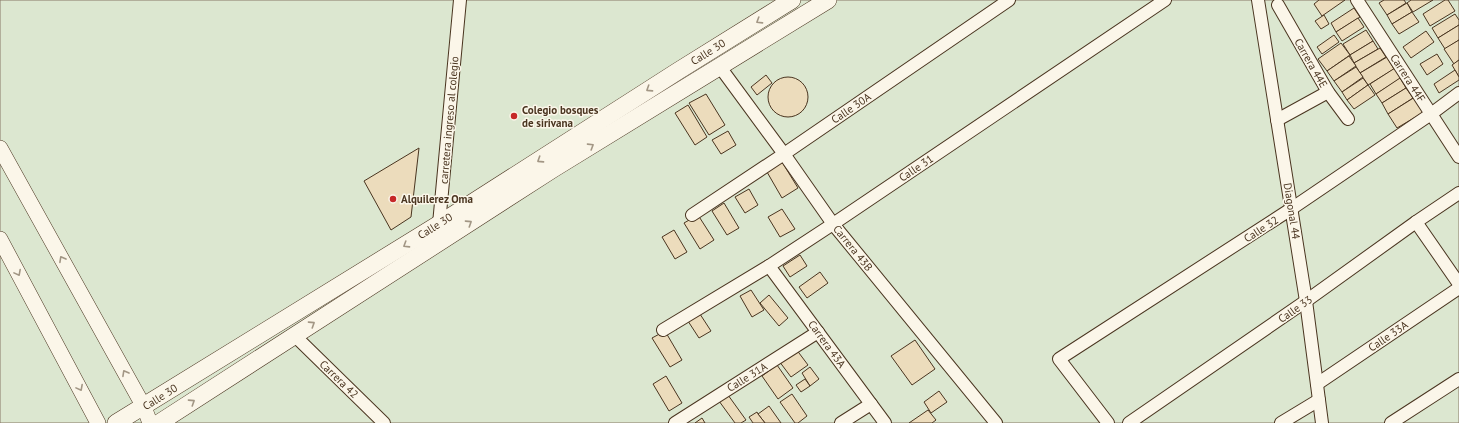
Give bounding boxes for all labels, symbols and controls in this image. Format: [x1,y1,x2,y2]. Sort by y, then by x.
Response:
one-way arrow [756,16,763,23]
street label: Calle 30 [688,36,728,68]
street label: Carrera 44E [1291,36,1331,90]
street label: Carrera 44F [1387,51,1429,105]
street label: carretera ingreso al colegio [436,55,462,184]
one-way arrow [646,85,653,92]
street label: Calle 30A [828,89,874,126]
place label: Colegio bosques de sirivana [522,103,599,130]
marker: Colegio bosques de sirivana [509,111,519,121]
one-way arrow [587,143,594,151]
street label: Calle 31 [896,151,936,185]
one-way arrow [537,155,544,162]
street label: Diagonal 44 [1281,182,1303,240]
place label: Alquilerez Oma [401,192,473,206]
marker: Alquilerez Oma [388,194,398,204]
street label: Calle 30 [415,210,455,242]
street label: Calle 32 [1241,213,1281,245]
one-way arrow [465,220,472,228]
street label: Carrera 43B [830,222,876,274]
one-way arrow [403,240,410,247]
one-way arrow [59,256,66,263]
one-way arrow [14,269,21,277]
street label: Calle 33 [1275,292,1315,326]
street label: Calle 33A [1365,317,1411,354]
street label: Carrera 43A [805,318,849,371]
one-way arrow [308,321,315,328]
street label: Carrera 42 [317,357,361,401]
street label: Calle 31A [724,359,770,395]
one-way arrow [122,370,129,377]
street label: Calle 30 [140,381,180,413]
one-way arrow [75,384,82,391]
one-way arrow [187,400,194,407]

